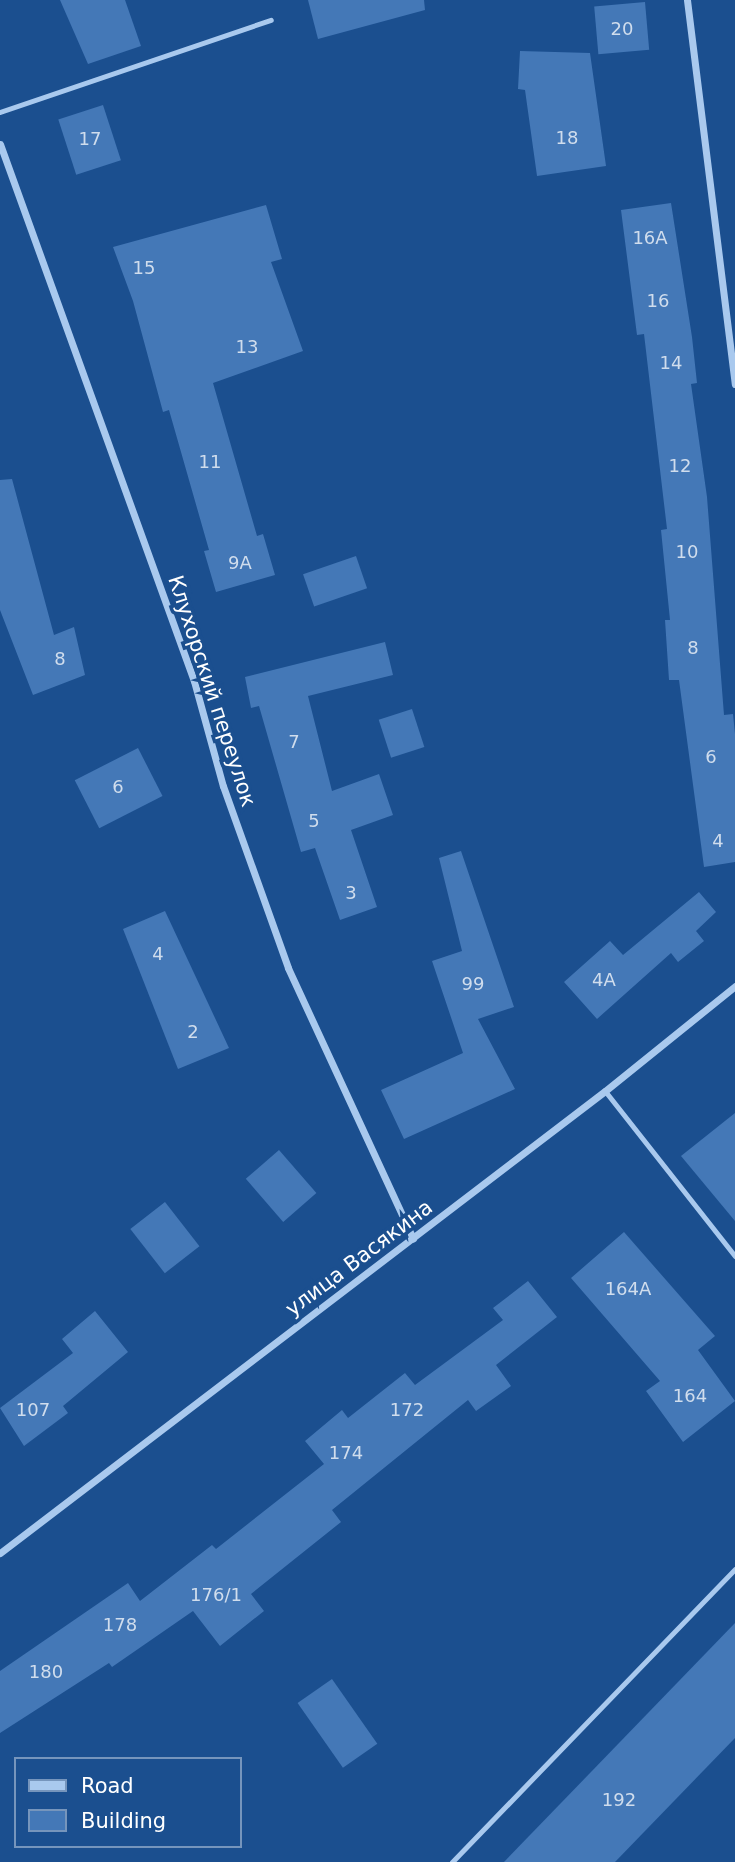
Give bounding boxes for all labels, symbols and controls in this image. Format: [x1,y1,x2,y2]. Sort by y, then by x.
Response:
house number: 20 [611,18,633,40]
house number: 18 [556,127,578,149]
house number: 17 [79,128,101,150]
house number: 16А [632,227,668,249]
house number: 15 [133,257,155,279]
house number: 16 [647,290,669,312]
house number: 13 [236,336,258,358]
house number: 14 [660,352,682,374]
house number: 11 [199,451,221,473]
house number: 12 [669,455,691,477]
house number: 10 [676,541,698,563]
house number: 9А [228,552,252,574]
street label: Клухорский переулок [163,572,261,810]
house number: 8 [687,637,699,659]
house number: 8 [54,648,66,670]
house number: 7 [288,731,300,753]
house number: 6 [705,746,717,768]
house number: 6 [112,776,124,798]
house number: 5 [308,810,320,832]
house number: 4 [712,830,724,852]
house number: 3 [345,882,357,904]
house number: 4 [152,943,164,965]
house number: 4А [592,969,616,991]
house number: 99 [462,973,484,995]
house number: 2 [187,1021,199,1043]
street label: улица Васякина [280,1194,438,1322]
house number: 164А [605,1278,651,1300]
house number: 164 [673,1385,707,1407]
house number: 107 [16,1399,50,1421]
house number: 172 [390,1399,424,1421]
house number: 174 [329,1442,363,1464]
house number: 176/1 [190,1584,242,1606]
house number: 178 [103,1614,137,1636]
house number: 180 [29,1661,63,1683]
legend [14,1757,242,1848]
text: Road [81,1774,134,1798]
house number: 192 [602,1789,636,1811]
text: Building [81,1809,166,1833]

